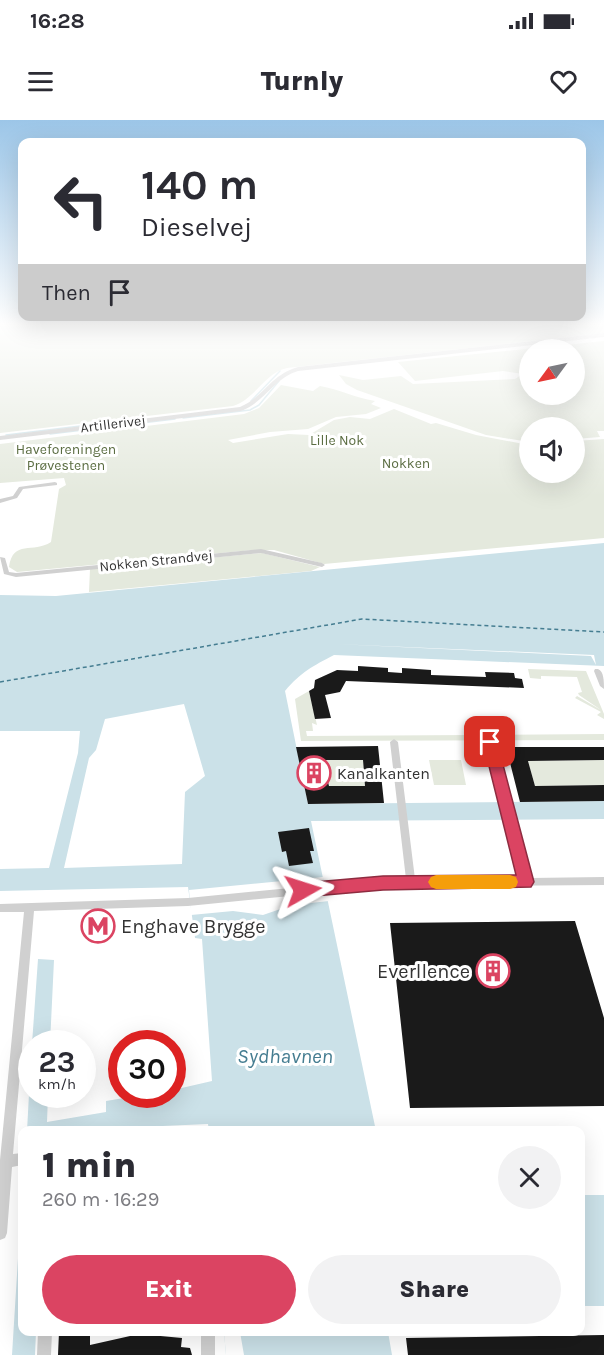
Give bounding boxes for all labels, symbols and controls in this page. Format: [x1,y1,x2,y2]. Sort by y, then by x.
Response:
text: 16:28 [30,8,85,34]
icon: menu [24,65,57,98]
text: Turnly [261,65,343,97]
icon: heart [547,65,580,98]
text: 140 m [141,160,258,210]
icon: left [42,162,120,240]
text: Dieselvej [141,211,252,243]
icon: arrive [103,276,136,309]
text: Then [42,280,91,306]
north arrow [519,339,585,405]
map controls [519,339,585,483]
street label: Artillerivej [79,412,147,436]
button: sound [519,417,585,483]
park label: Lille Nok [310,432,364,449]
park label: Haveforeningen Prøvestenen [16,441,116,474]
park label: Nokken [382,455,430,472]
street label: Nokken Strandvej [99,547,213,575]
pin [464,716,515,767]
icon: arrive [473,725,506,758]
building icon: Kanalkanten [296,755,332,791]
place label: Kanalkanten [337,764,430,783]
position arrow [271,858,335,922]
metro station icon: Enghave Brygge [80,908,116,944]
place label: Enghave Brygge [121,915,265,938]
building icon: Everllence [475,953,511,989]
place label: Everllence [377,960,470,983]
speed limit sign: 30 [108,1030,186,1108]
text: 23 [39,1044,75,1080]
water label: Sydhavnen [237,1044,333,1068]
text: km/h [38,1075,76,1093]
text: 1 min [42,1144,136,1186]
button: close [498,1146,561,1209]
text: 260 m · 16:29 [42,1188,159,1211]
button: Exit [42,1255,296,1324]
button: Share [308,1255,561,1324]

